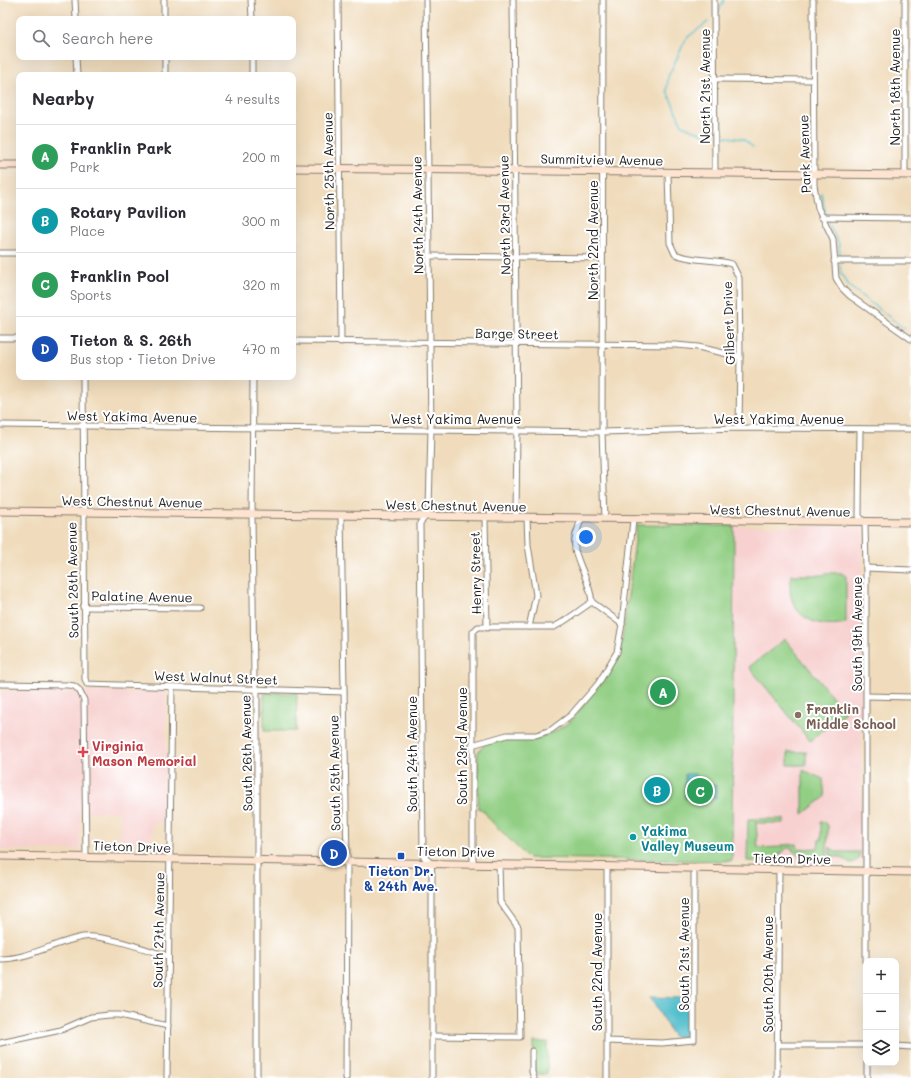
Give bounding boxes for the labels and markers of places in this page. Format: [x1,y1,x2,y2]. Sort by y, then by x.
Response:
pin: A [650,677,676,707]
place label: Franklin Middle School [806,700,896,732]
marker: Franklin Middle School [793,710,803,720]
place label: Virginia Mason Memorial [92,737,196,769]
marker: Virginia Mason Memorial [77,746,89,758]
pin: B [644,775,670,805]
pin: C [687,776,713,806]
place label: Yakima Valley Museum [641,822,734,855]
marker: Yakima Valley Museum [628,832,638,842]
pin: D [321,838,347,868]
marker: Tieton Dr. & 24th Ave. [396,851,406,861]
place label: Tieton Dr. & 24th Ave. [364,862,438,894]

